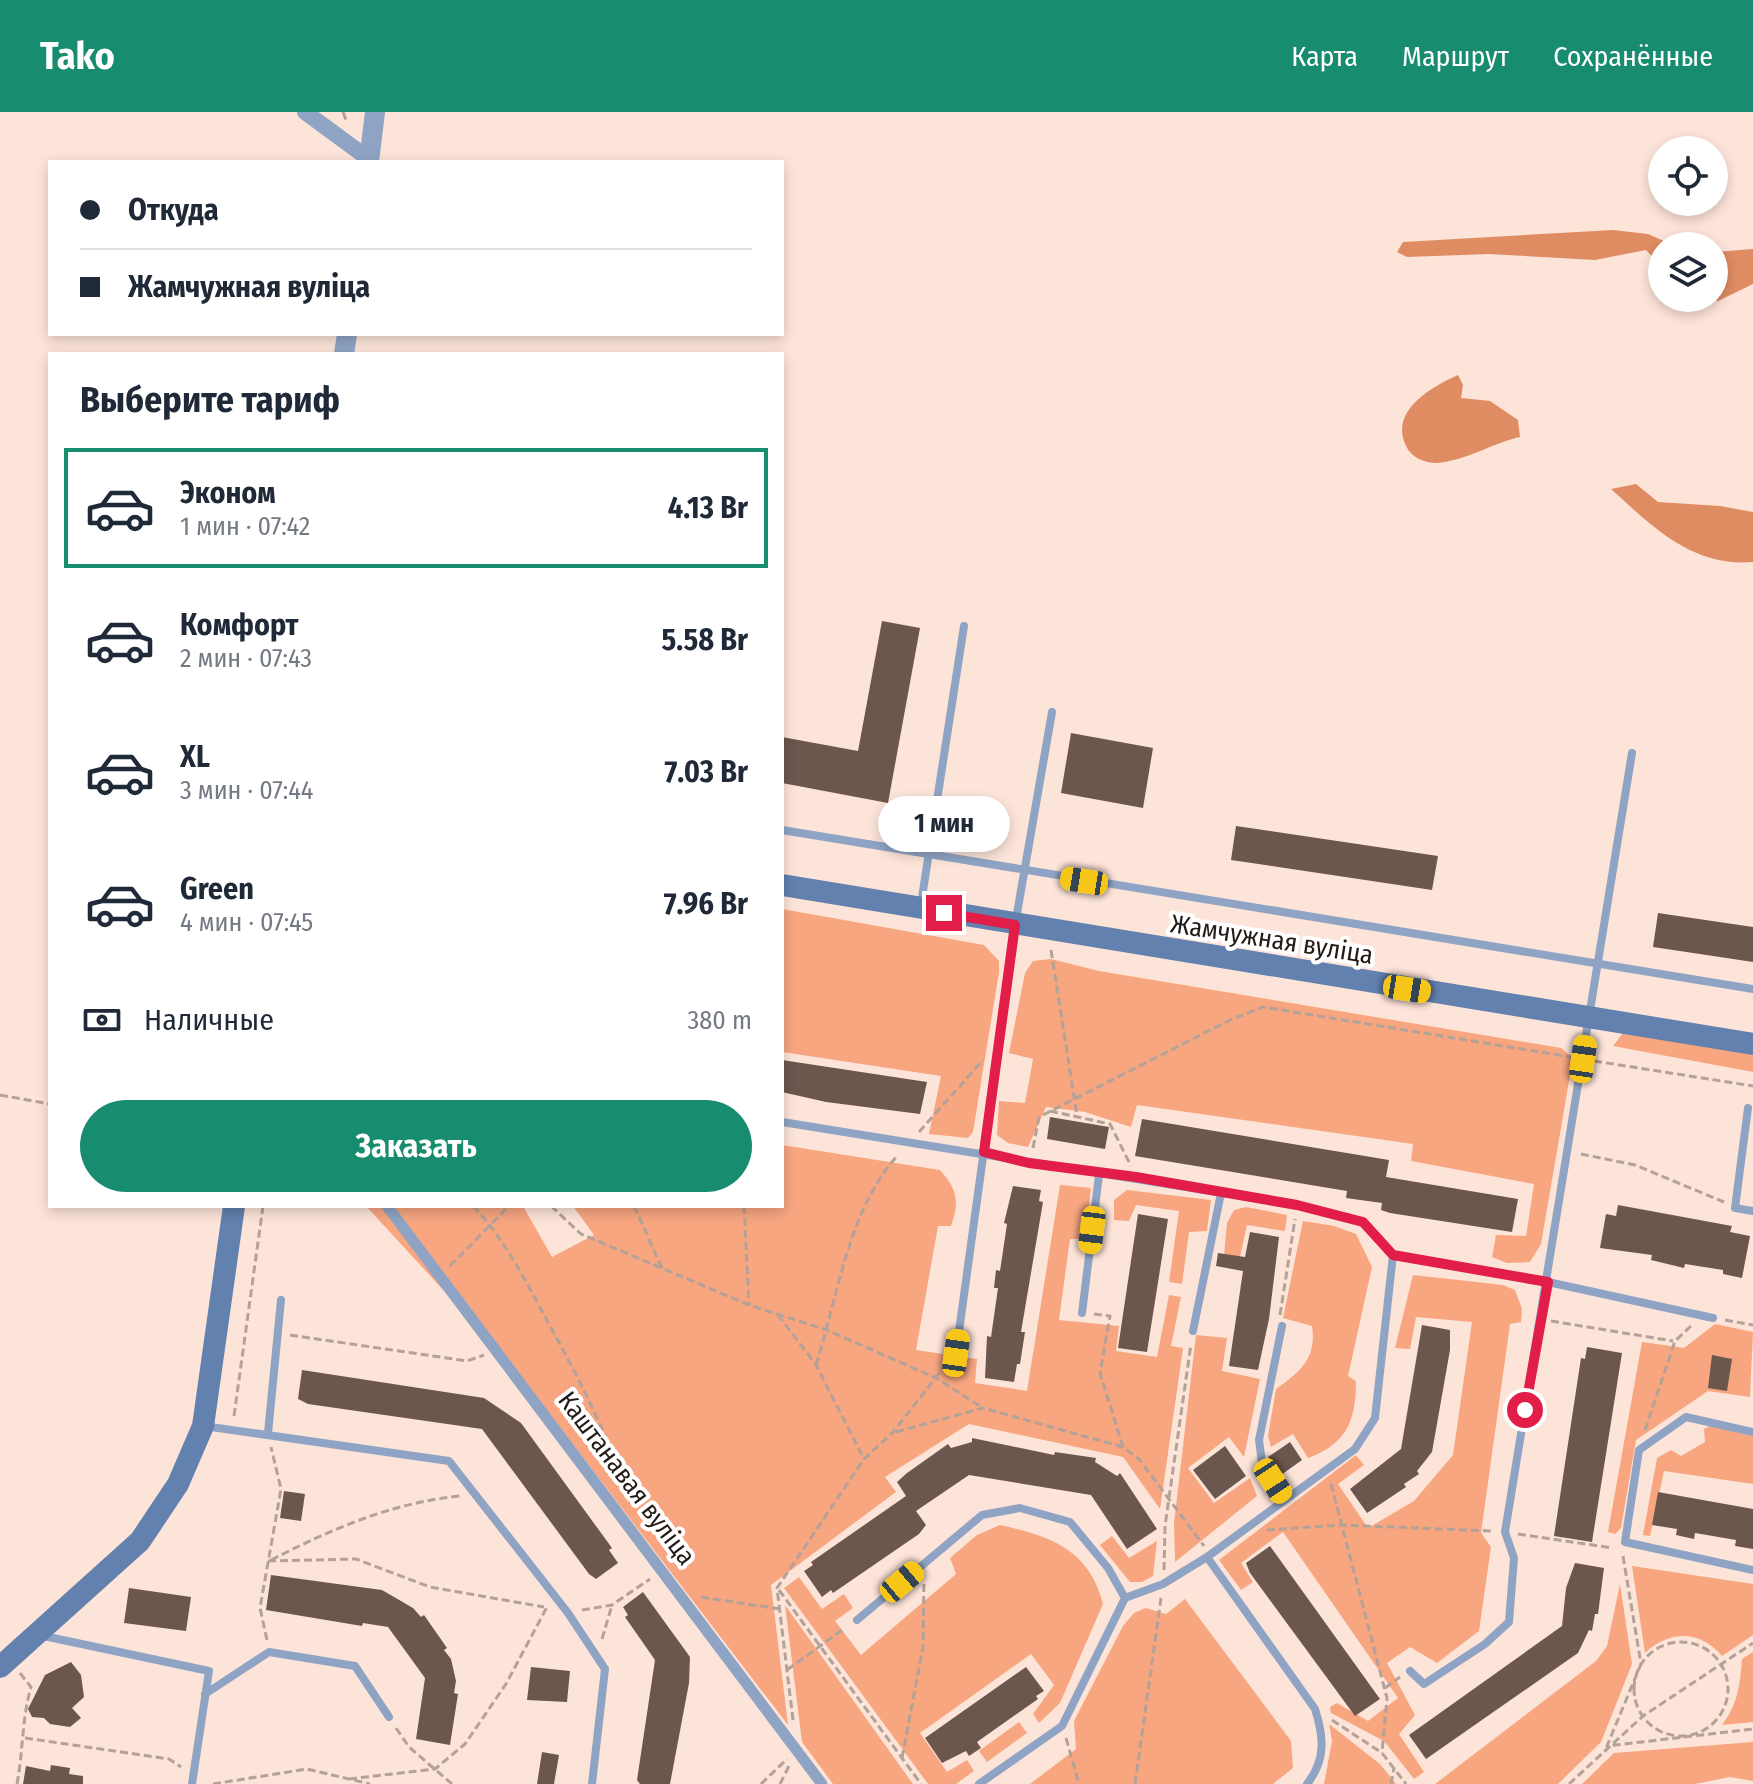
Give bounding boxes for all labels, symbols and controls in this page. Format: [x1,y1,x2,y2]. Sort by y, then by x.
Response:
text: Tako [40,33,115,79]
text: Карта [1291,40,1358,73]
text: Маршрут [1402,40,1509,73]
text: Сохранённые [1553,40,1713,73]
map controls [1648,136,1728,312]
button: locate [1648,136,1728,216]
text: Откуда [128,192,219,228]
button: layers [1648,232,1728,312]
text: Жамчужная вуліца [128,269,370,305]
text: Выберите тариф [80,378,340,422]
icon: car [84,472,156,544]
text: Эконом [180,475,276,511]
text: 4.13 Br [668,490,748,526]
text: 1 мин · 07:42 [180,511,310,542]
icon: car [84,604,156,676]
text: Комфорт [180,607,298,643]
text: 5.58 Br [662,622,748,658]
text: 2 мин · 07:43 [180,643,312,674]
icon: car [84,736,156,808]
text: XL [180,739,210,775]
text: 7.03 Br [665,754,748,790]
text: 3 мин · 07:44 [180,775,313,806]
callout: 1 мин [878,797,1010,853]
text: 1 мин [914,808,974,839]
car [1058,865,1110,897]
icon: car [84,868,156,940]
text: Green [180,871,254,907]
text: 7.96 Br [664,886,748,922]
route end [926,895,962,931]
text: 4 мин · 07:45 [180,907,313,938]
street label: Жамчужная вуліца [1168,908,1375,971]
car [1381,973,1433,1005]
icon: cash [80,998,124,1042]
text: Наличные [144,1002,274,1038]
text: 380 m [688,1005,752,1036]
car [1568,1034,1598,1084]
button: Заказать [80,1100,752,1192]
car [1077,1205,1107,1255]
car [941,1328,971,1378]
street label: Каштанавая вуліца [551,1386,702,1571]
route start [1507,1392,1543,1428]
car [1250,1454,1296,1508]
car [876,1557,928,1607]

